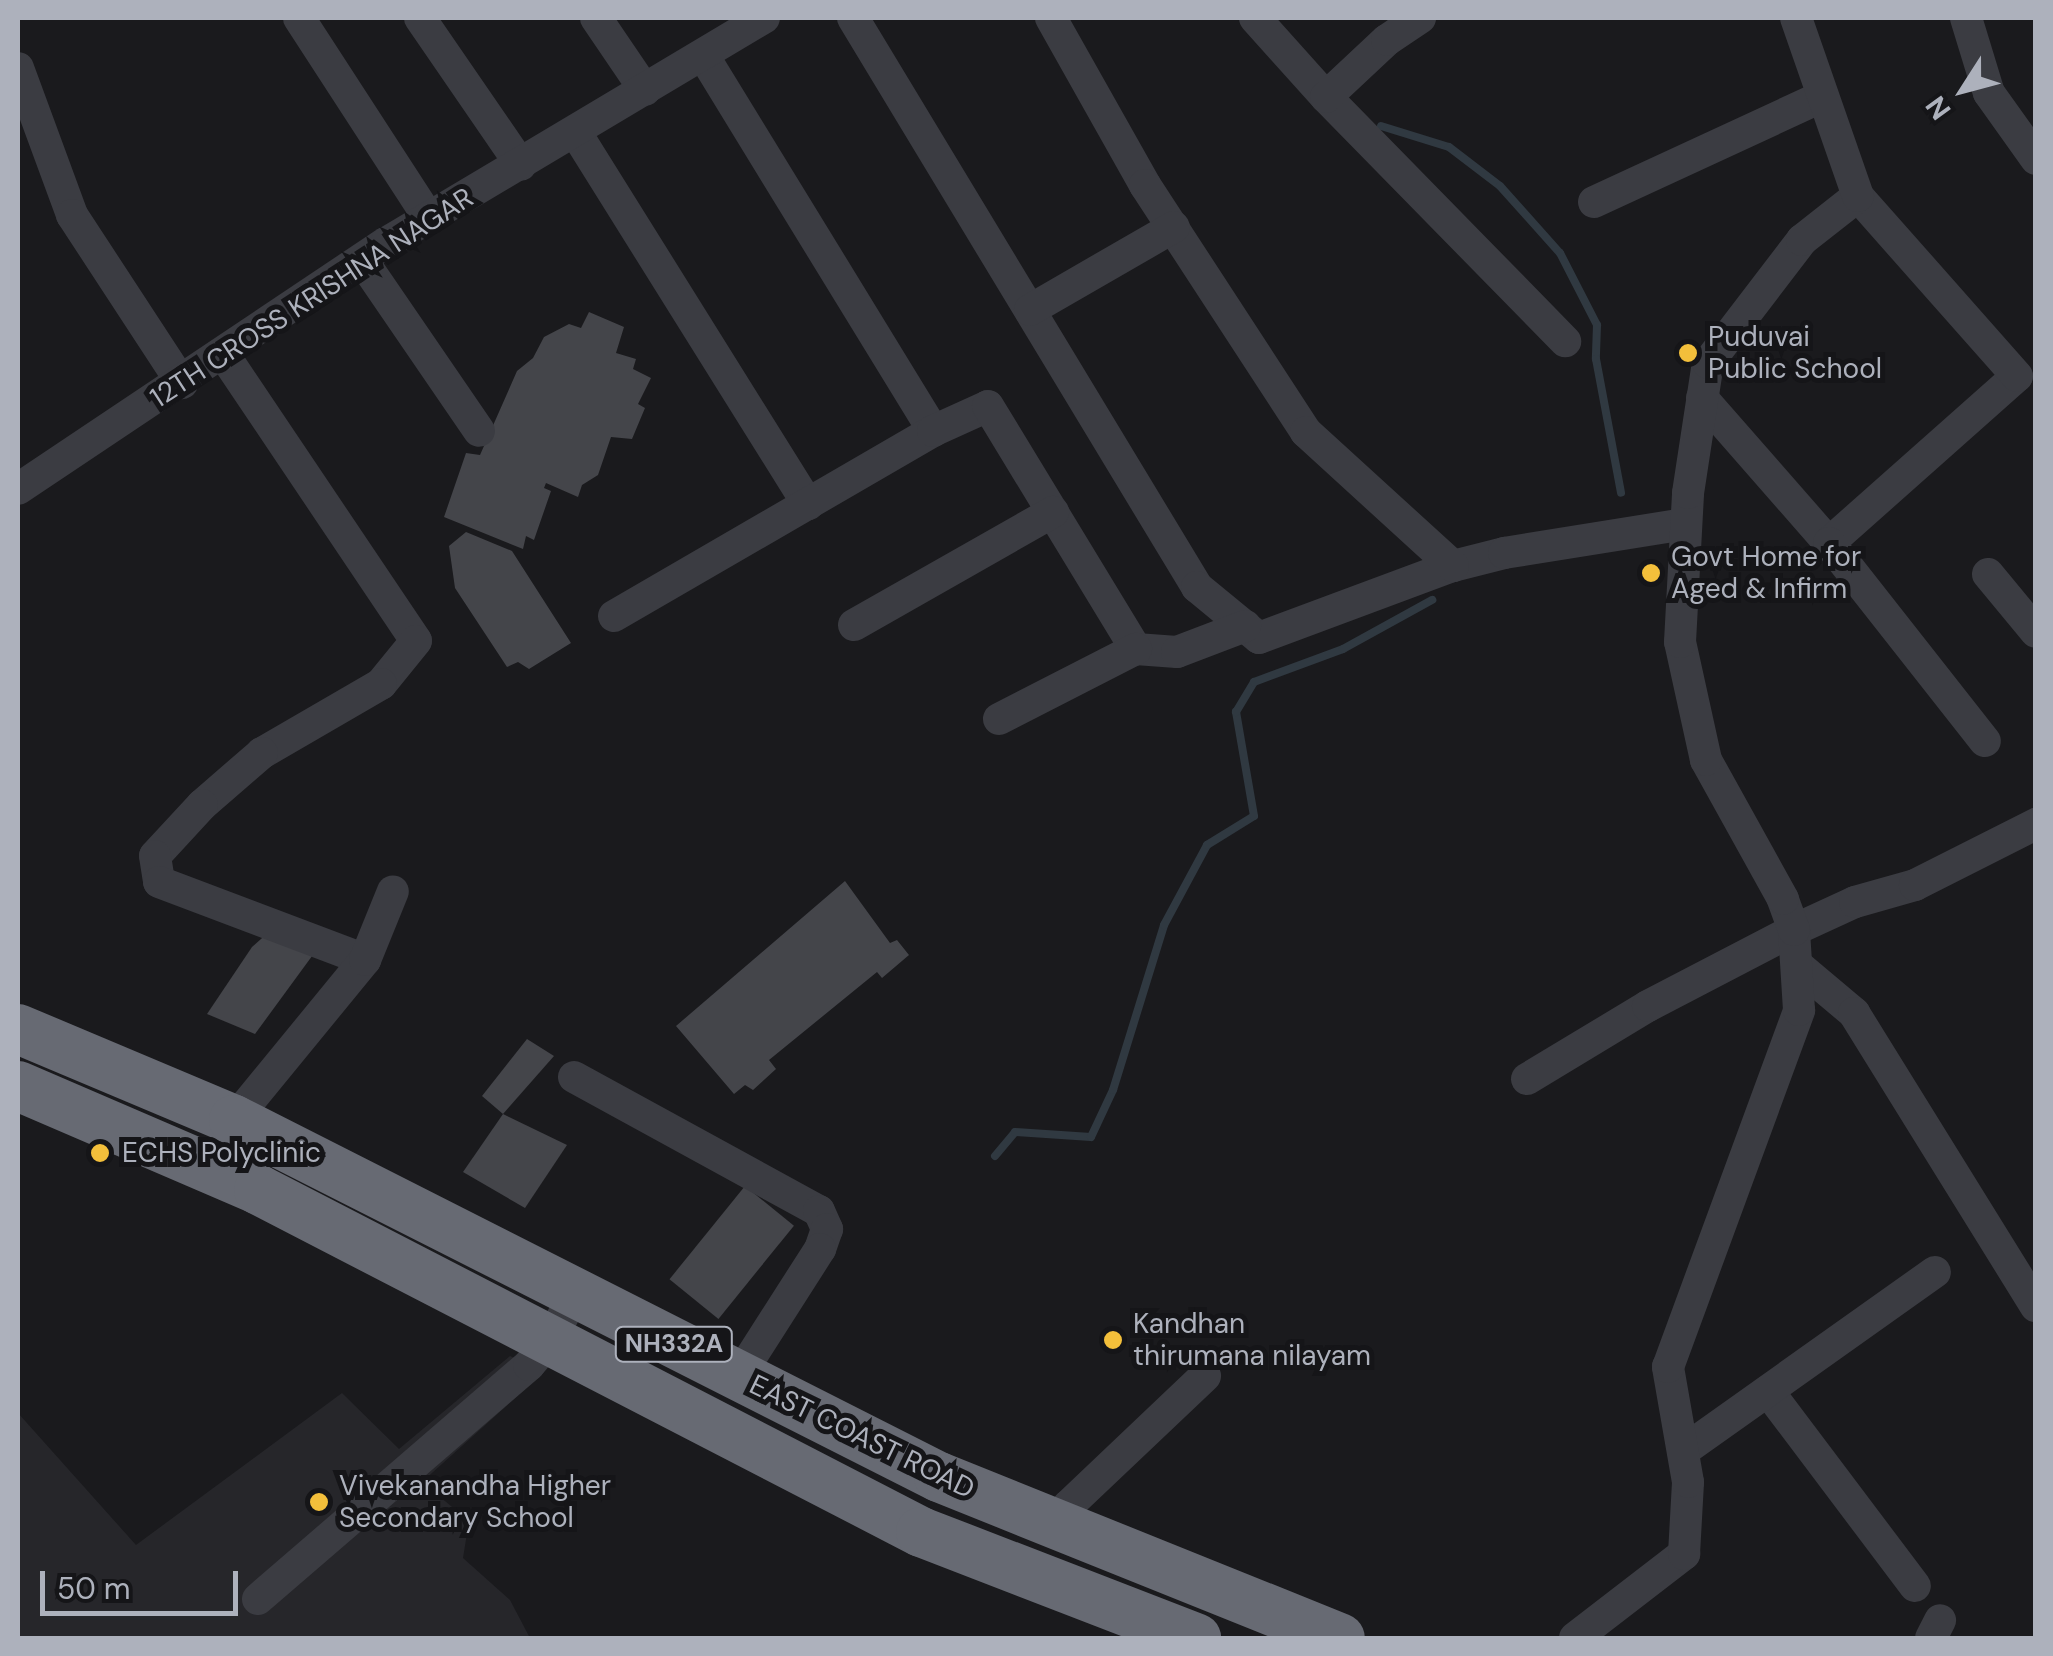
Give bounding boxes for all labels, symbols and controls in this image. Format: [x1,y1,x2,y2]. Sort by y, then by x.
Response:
north arrow [1913,40,2013,140]
text: N [1917,89,1959,127]
street label: 12TH CROSS KRISHNA NAGAR [144,181,480,415]
place label: Puduvai Public School [1708,320,1882,386]
marker: Puduvai Public School [1677,342,1699,364]
place label: Govt Home for Aged & Infirm [1671,540,1861,606]
marker: Govt Home for Aged & Infirm [1640,562,1662,584]
place label: ECHS Polyclinic [122,1136,321,1170]
marker: ECHS Polyclinic [87,1140,113,1166]
place label: Kandhan thirumana nilayam [1133,1307,1371,1373]
road number: NH332A [614,1324,734,1364]
marker: Kandhan thirumana nilayam [1102,1329,1124,1351]
street label: EAST COAST ROAD [744,1368,980,1506]
place label: Vivekanandha Higher Secondary School [339,1469,611,1535]
marker: Vivekanandha Higher Secondary School [308,1491,330,1513]
scale bar [45,1551,242,1613]
text: 50 m [57,1569,131,1608]

